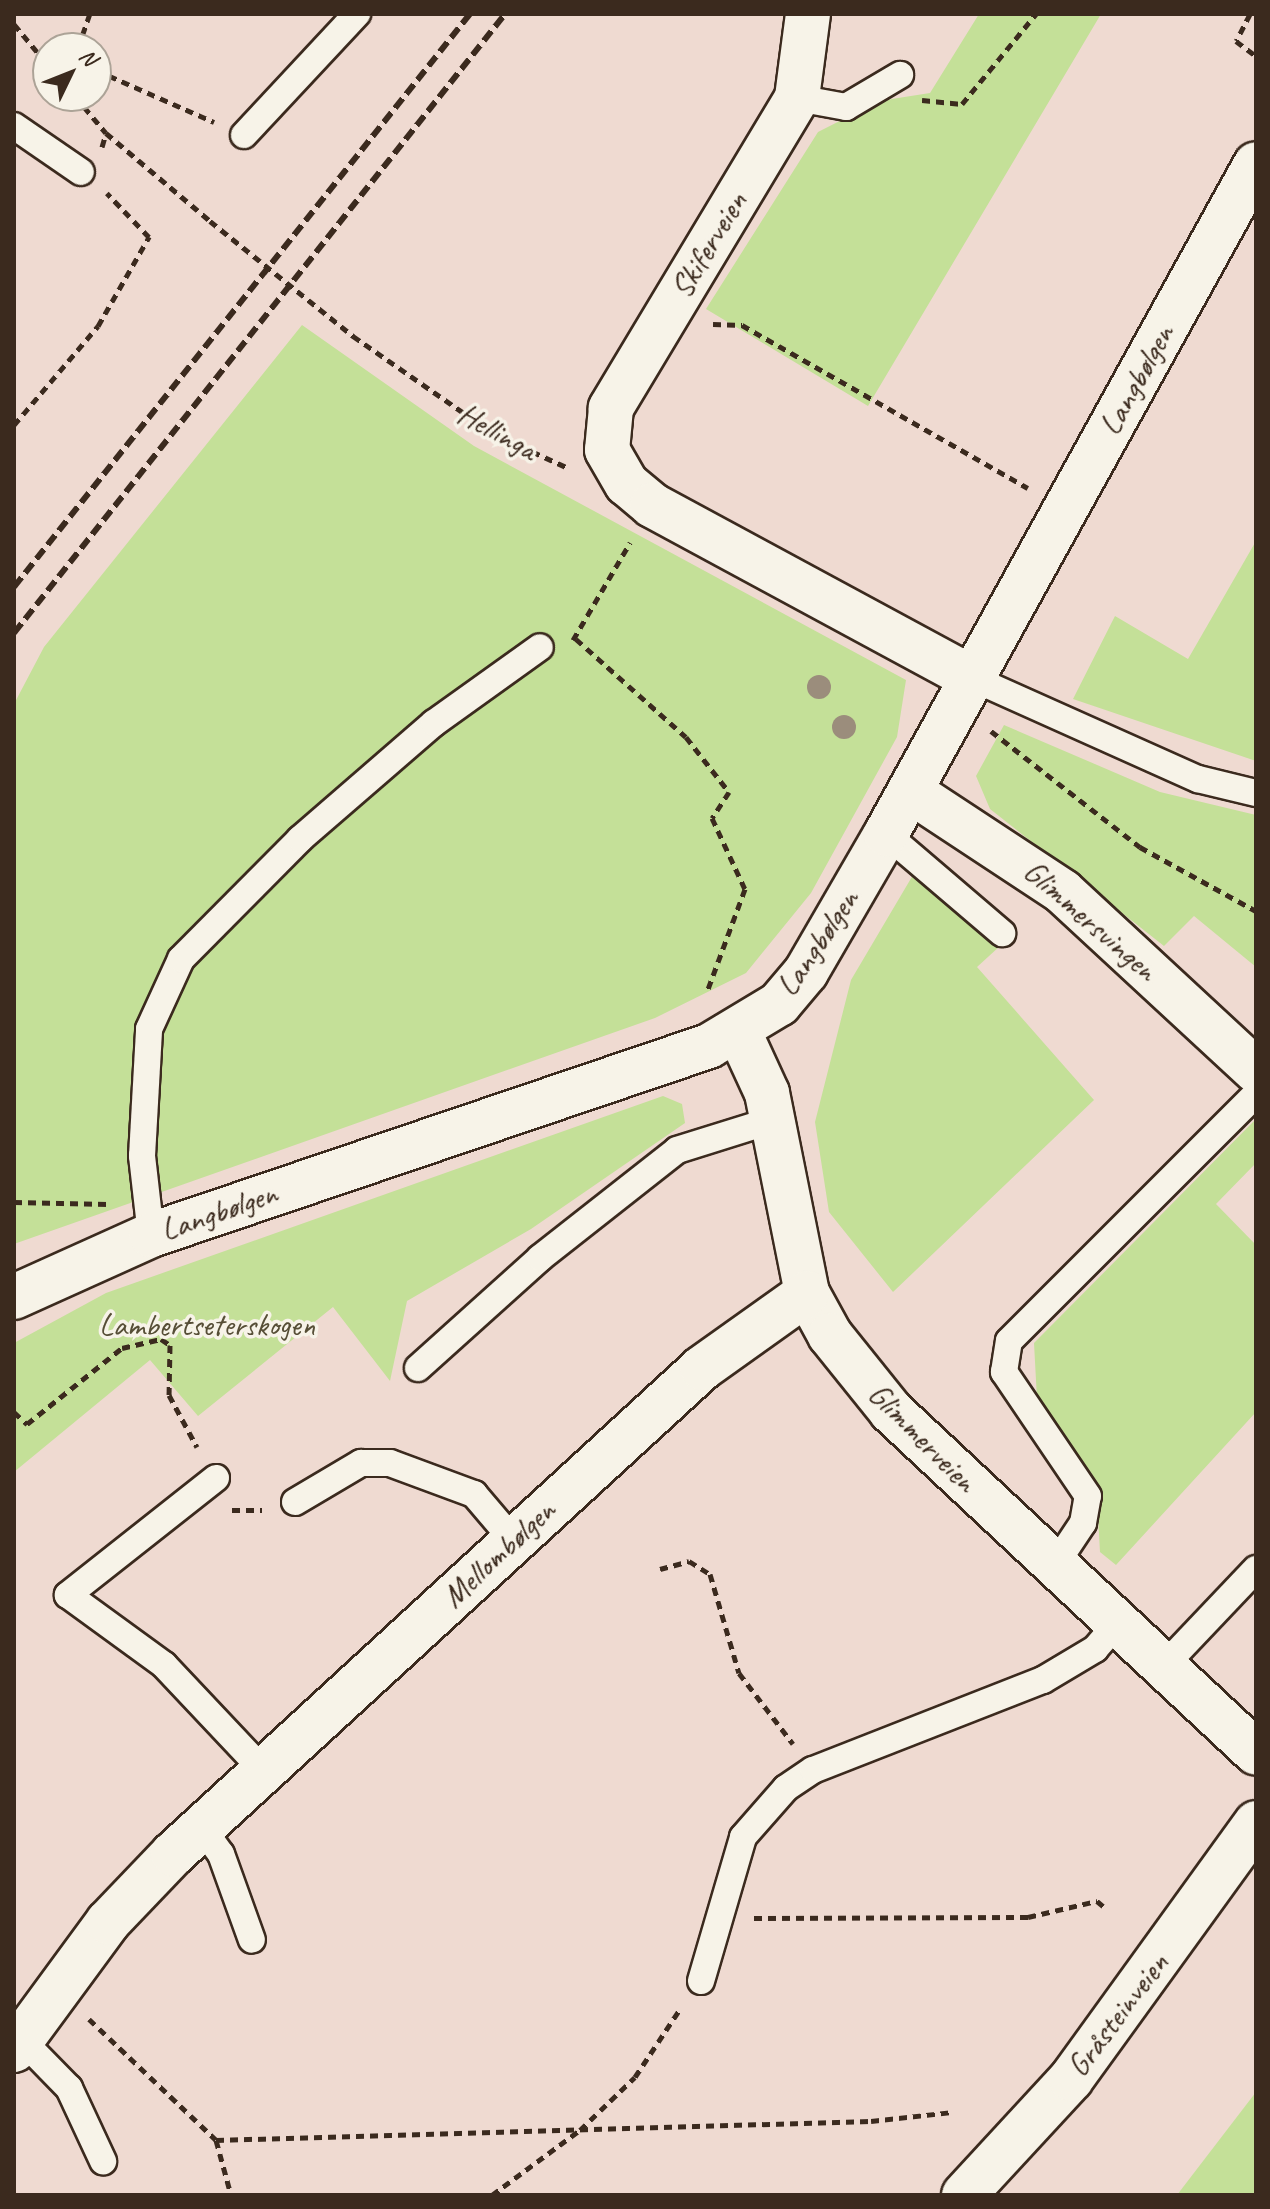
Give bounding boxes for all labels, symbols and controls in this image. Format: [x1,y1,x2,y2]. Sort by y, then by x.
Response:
north arrow [32,32,112,112]
text: N [73,42,103,72]
street label: Skiferveien [662,185,756,305]
street label: Langbølgen [1091,318,1183,442]
street label: Hellinga [451,395,543,469]
street label: Glimmersvingen [1015,852,1165,990]
street label: Langbølgen [768,882,868,1004]
street label: Langbølgen [156,1174,282,1250]
park label: Lambertseterskogen [99,1306,315,1344]
street label: Glimmerveien [859,1375,985,1501]
street label: Mellombølgen [435,1492,563,1616]
street label: Gråsteinveien [1059,1945,1177,2085]

